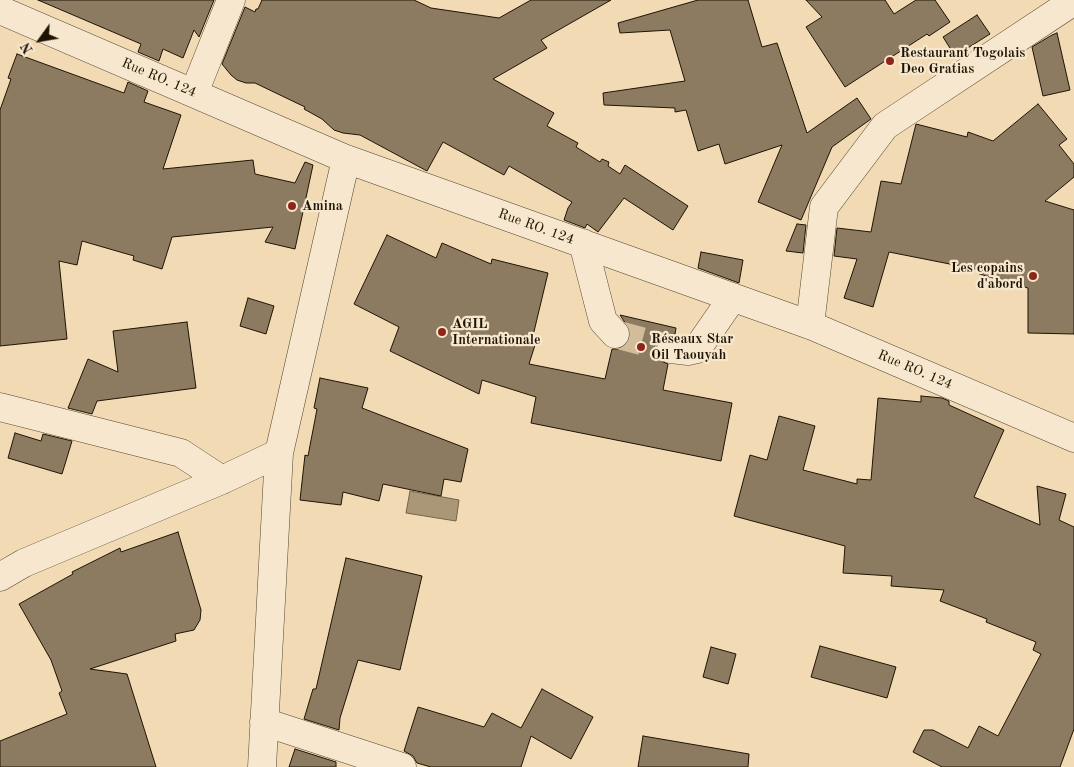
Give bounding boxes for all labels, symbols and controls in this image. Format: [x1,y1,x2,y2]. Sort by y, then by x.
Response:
north arrow [15,15,65,65]
text: N [19,40,36,56]
place label: Restaurant Togolais Deo Gratias [900,45,1025,78]
street label: Rue RO. 124 [119,55,199,101]
marker: Restaurant Togolais Deo Gratias [884,55,896,67]
place label: Amina [302,198,343,214]
marker: Amina [286,200,298,212]
street label: Rue RO. 124 [496,205,576,249]
place label: Les copains d'abord [951,260,1023,292]
marker: Les copains d'abord [1027,270,1039,282]
place label: AGIL Internationale [452,316,541,348]
marker: AGIL Internationale [436,326,448,338]
place label: Réseaux Star Oil Taouyah [651,331,733,364]
marker: Réseaux Star Oil Taouyah [635,341,647,353]
street label: Rue RO. 124 [875,347,955,393]

